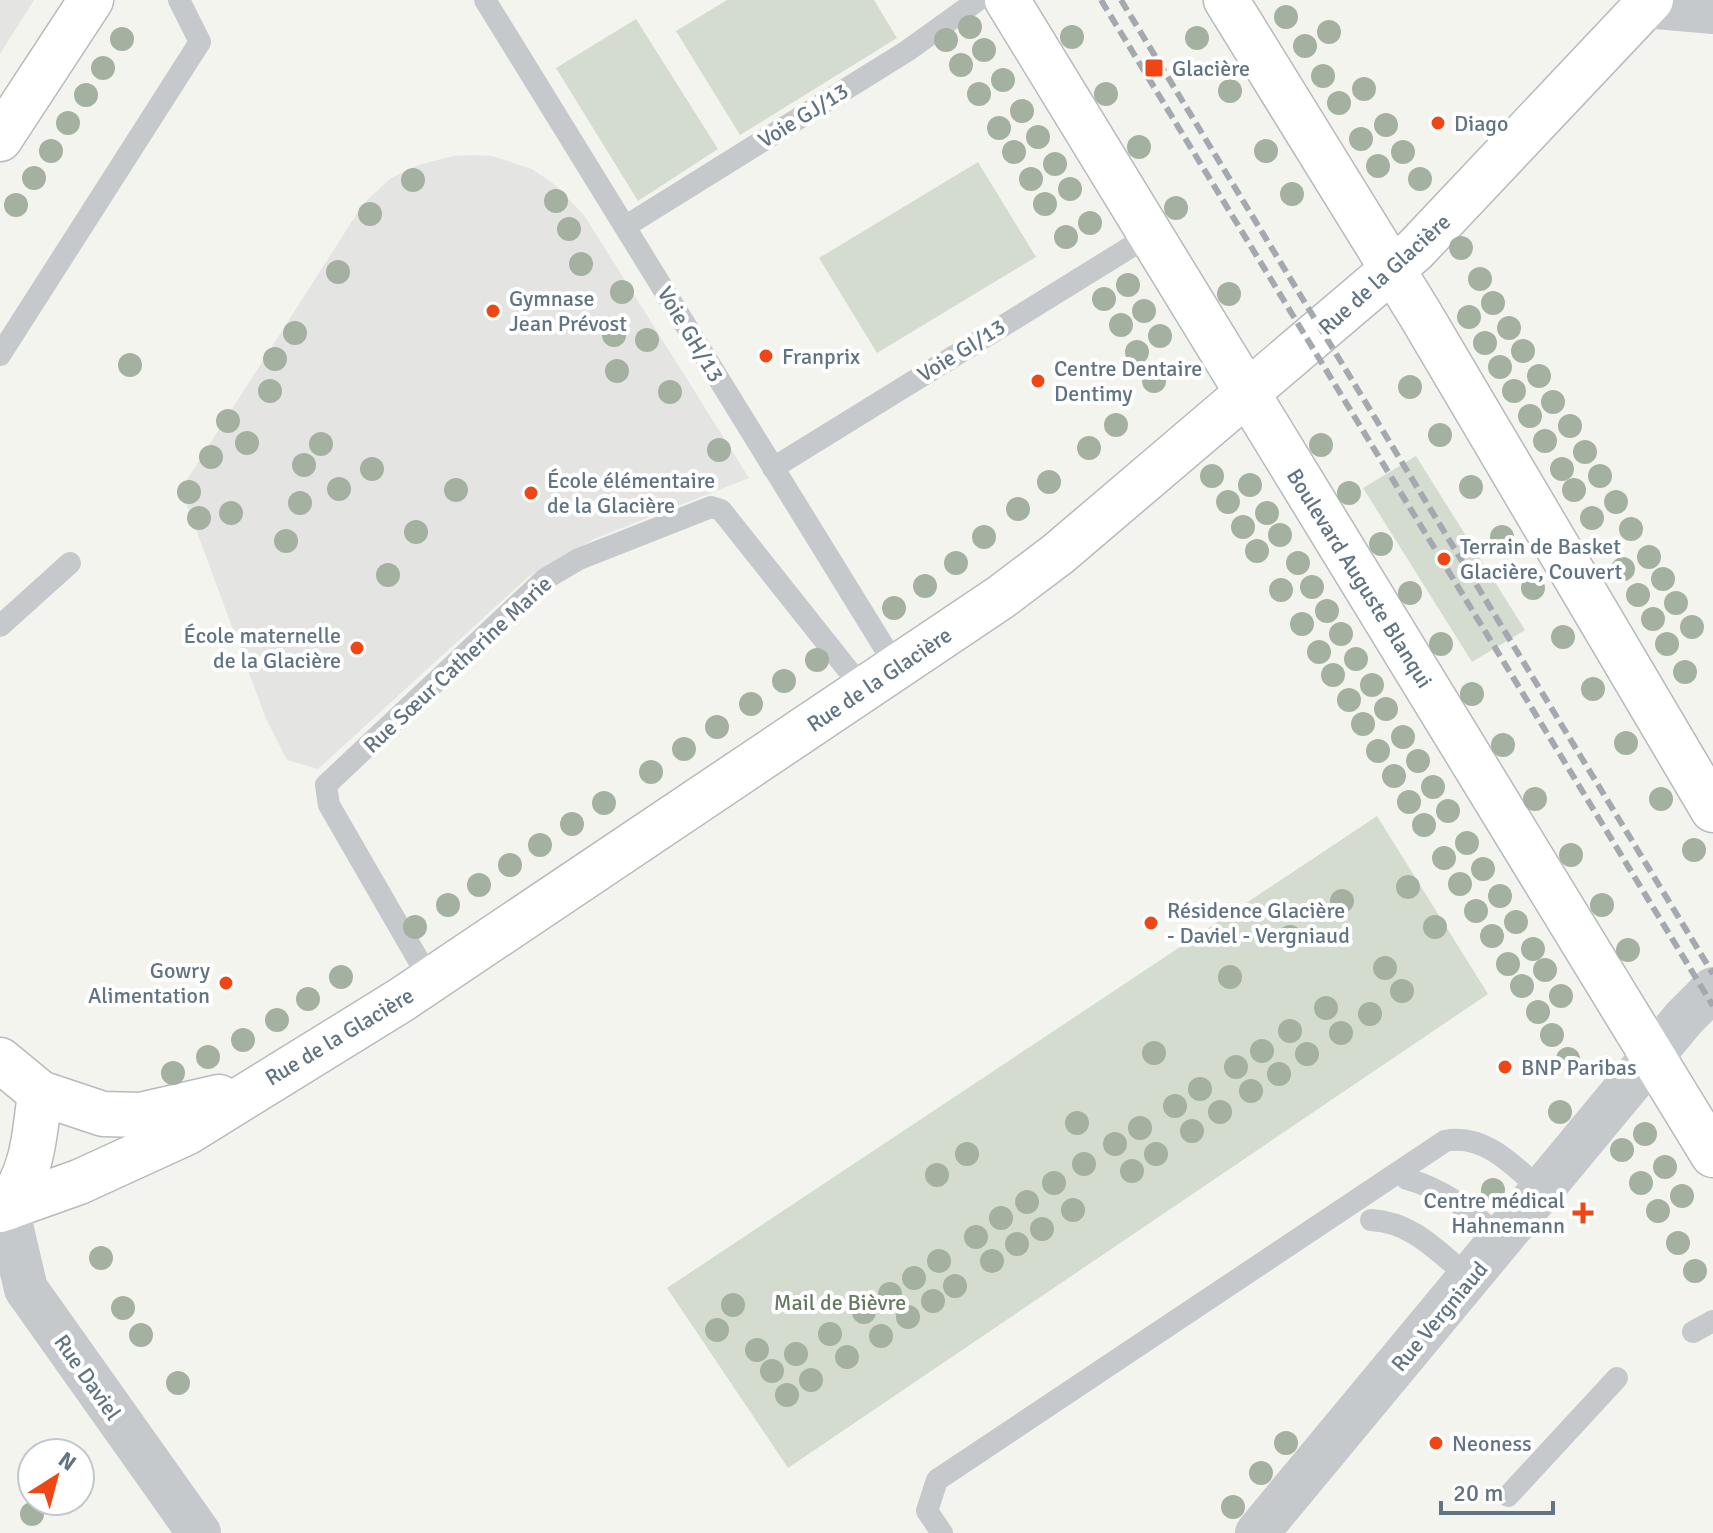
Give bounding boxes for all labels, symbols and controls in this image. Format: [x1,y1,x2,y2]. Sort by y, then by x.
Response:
place label: Glacière [1172,55,1250,82]
marker: Glacière [1143,57,1165,79]
street label: Voie GJ/13 [753,77,853,154]
place label: Diago [1454,110,1508,137]
marker: Diago [1429,114,1447,132]
street label: Rue de la Glacière [1313,208,1456,341]
street label: Voie GH/13 [651,282,730,387]
place label: Gymnase Jean Prévost [509,285,627,337]
marker: Gymnase Jean Prévost [484,302,502,320]
street label: Voie GI/13 [912,313,1010,388]
place label: Franprix [782,343,860,370]
marker: Franprix [757,347,775,365]
place label: Centre Dentaire Dentimy [1054,355,1202,407]
marker: Centre Dentaire Dentimy [1029,372,1047,390]
street label: Boulevard Auguste Blanqui [1281,464,1438,693]
place label: École élémentaire de la Glacière [547,467,715,519]
marker: École élémentaire de la Glacière [522,484,540,502]
place label: Terrain de Basket Glacière, Couvert [1460,533,1623,585]
marker: Terrain de Basket Glacière, Couvert [1435,550,1453,568]
street label: Rue Sœur Catherine Marie [358,570,557,759]
street label: Rue de la Glacière [802,621,957,738]
place label: École maternelle de la Glacière [183,622,341,674]
marker: École maternelle de la Glacière [348,639,366,657]
place label: Résidence Glacière - Daviel - Vergniaud [1167,897,1350,949]
marker: Résidence Glacière - Daviel - Vergniaud [1142,914,1160,932]
place label: Gowry Alimentation [88,957,211,1009]
marker: Gowry Alimentation [217,974,235,992]
street label: Rue de la Glacière [260,981,418,1091]
place label: BNP Paribas [1521,1054,1637,1081]
marker: BNP Paribas [1496,1058,1514,1076]
place label: Centre médical Hahnemann [1424,1187,1565,1239]
marker: Centre médical Hahnemann [1572,1202,1594,1224]
street label: Rue Vergniaud [1386,1256,1493,1377]
park label: Mail de Bièvre [774,1289,906,1316]
street label: Rue Daviel [48,1329,127,1425]
place label: Neoness [1452,1430,1532,1457]
marker: Neoness [1427,1434,1445,1452]
north arrow [16,1437,96,1517]
text: N [53,1446,82,1477]
scale bar [1441,1465,1553,1515]
text: 20 m [1453,1478,1503,1508]

